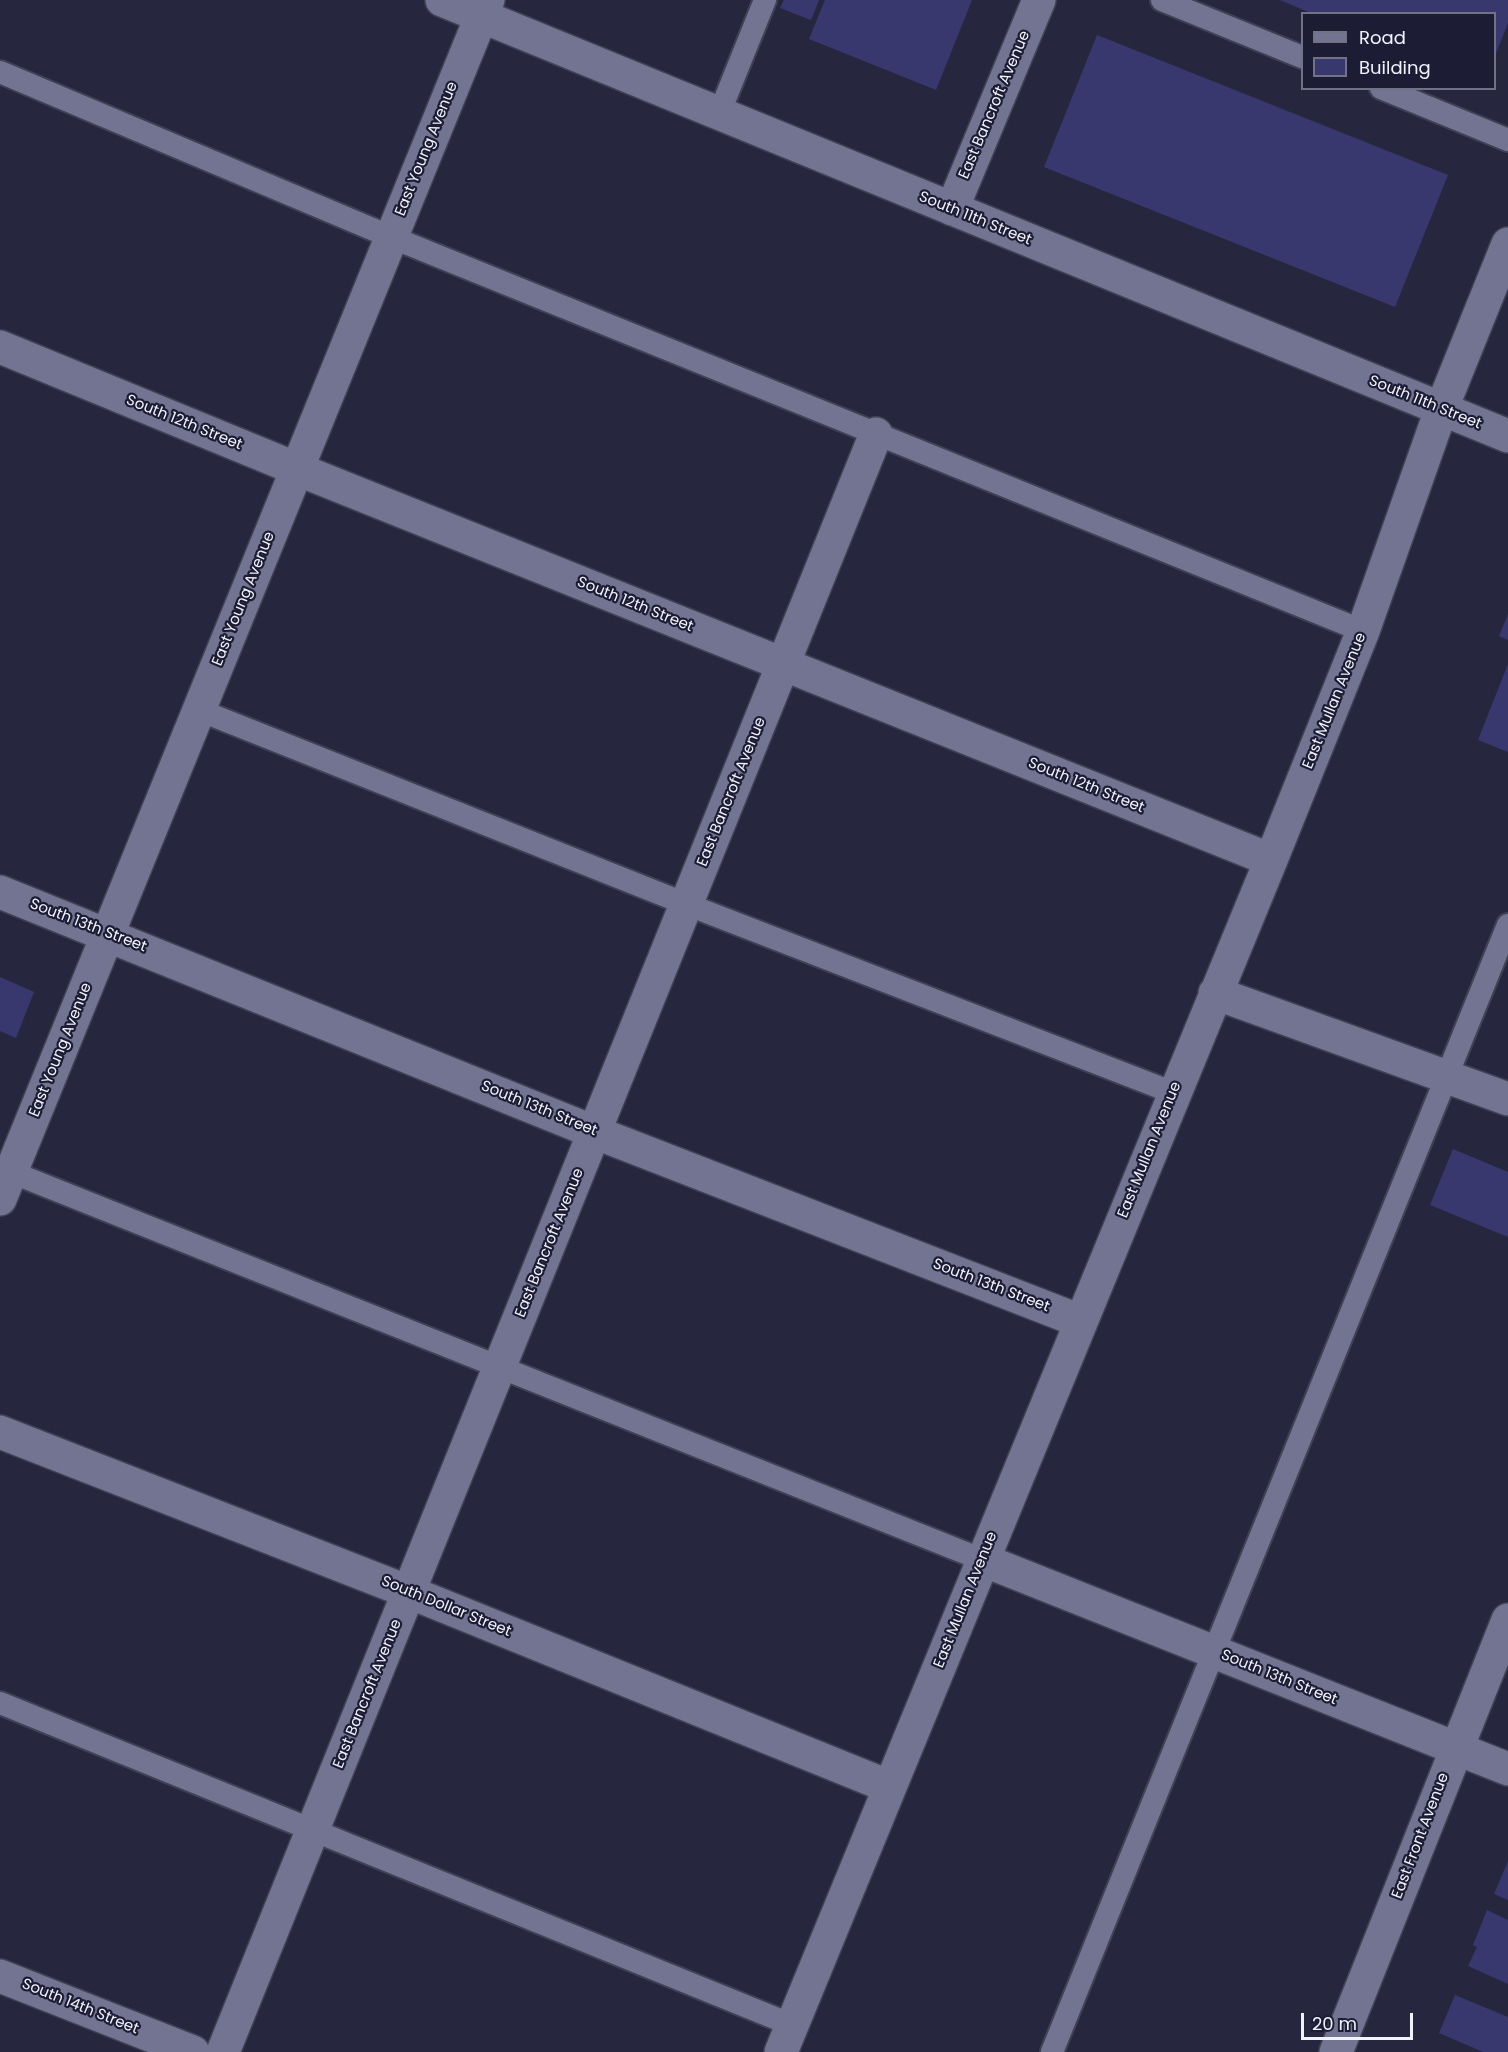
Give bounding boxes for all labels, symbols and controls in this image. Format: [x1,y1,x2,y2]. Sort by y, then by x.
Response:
legend [1301,12,1496,90]
text: Road [1359,25,1406,50]
street label: East Bancroft Avenue [956,28,1034,182]
text: Building [1359,55,1431,80]
street label: East Young Avenue [392,79,462,219]
street label: South 11th Street [916,188,1034,250]
street label: South 11th Street [1366,372,1484,434]
street label: South 12th Street [123,392,245,454]
street label: East Young Avenue [209,529,279,669]
street label: South 12th Street [574,574,696,636]
street label: East Mullan Avenue [1299,630,1371,772]
street label: East Bancroft Avenue [694,715,770,869]
street label: South 12th Street [1025,755,1147,817]
street label: South 13th Street [27,895,149,957]
street label: East Young Avenue [26,980,96,1120]
street label: South 13th Street [478,1077,600,1141]
street label: East Mullan Avenue [1114,1079,1186,1221]
street label: East Bancroft Avenue [512,1166,588,1320]
street label: South 13th Street [930,1255,1052,1317]
street label: East Mullan Avenue [930,1529,1002,1671]
street label: South Dollar Street [379,1573,513,1641]
street label: East Bancroft Avenue [330,1617,406,1771]
street label: South 13th Street [1218,1646,1340,1710]
street label: East Front Avenue [1389,1771,1453,1901]
street label: South 14th Street [19,1975,141,2039]
scale bar [1304,2001,1416,2039]
text: 20 m [1312,2011,1357,2036]

